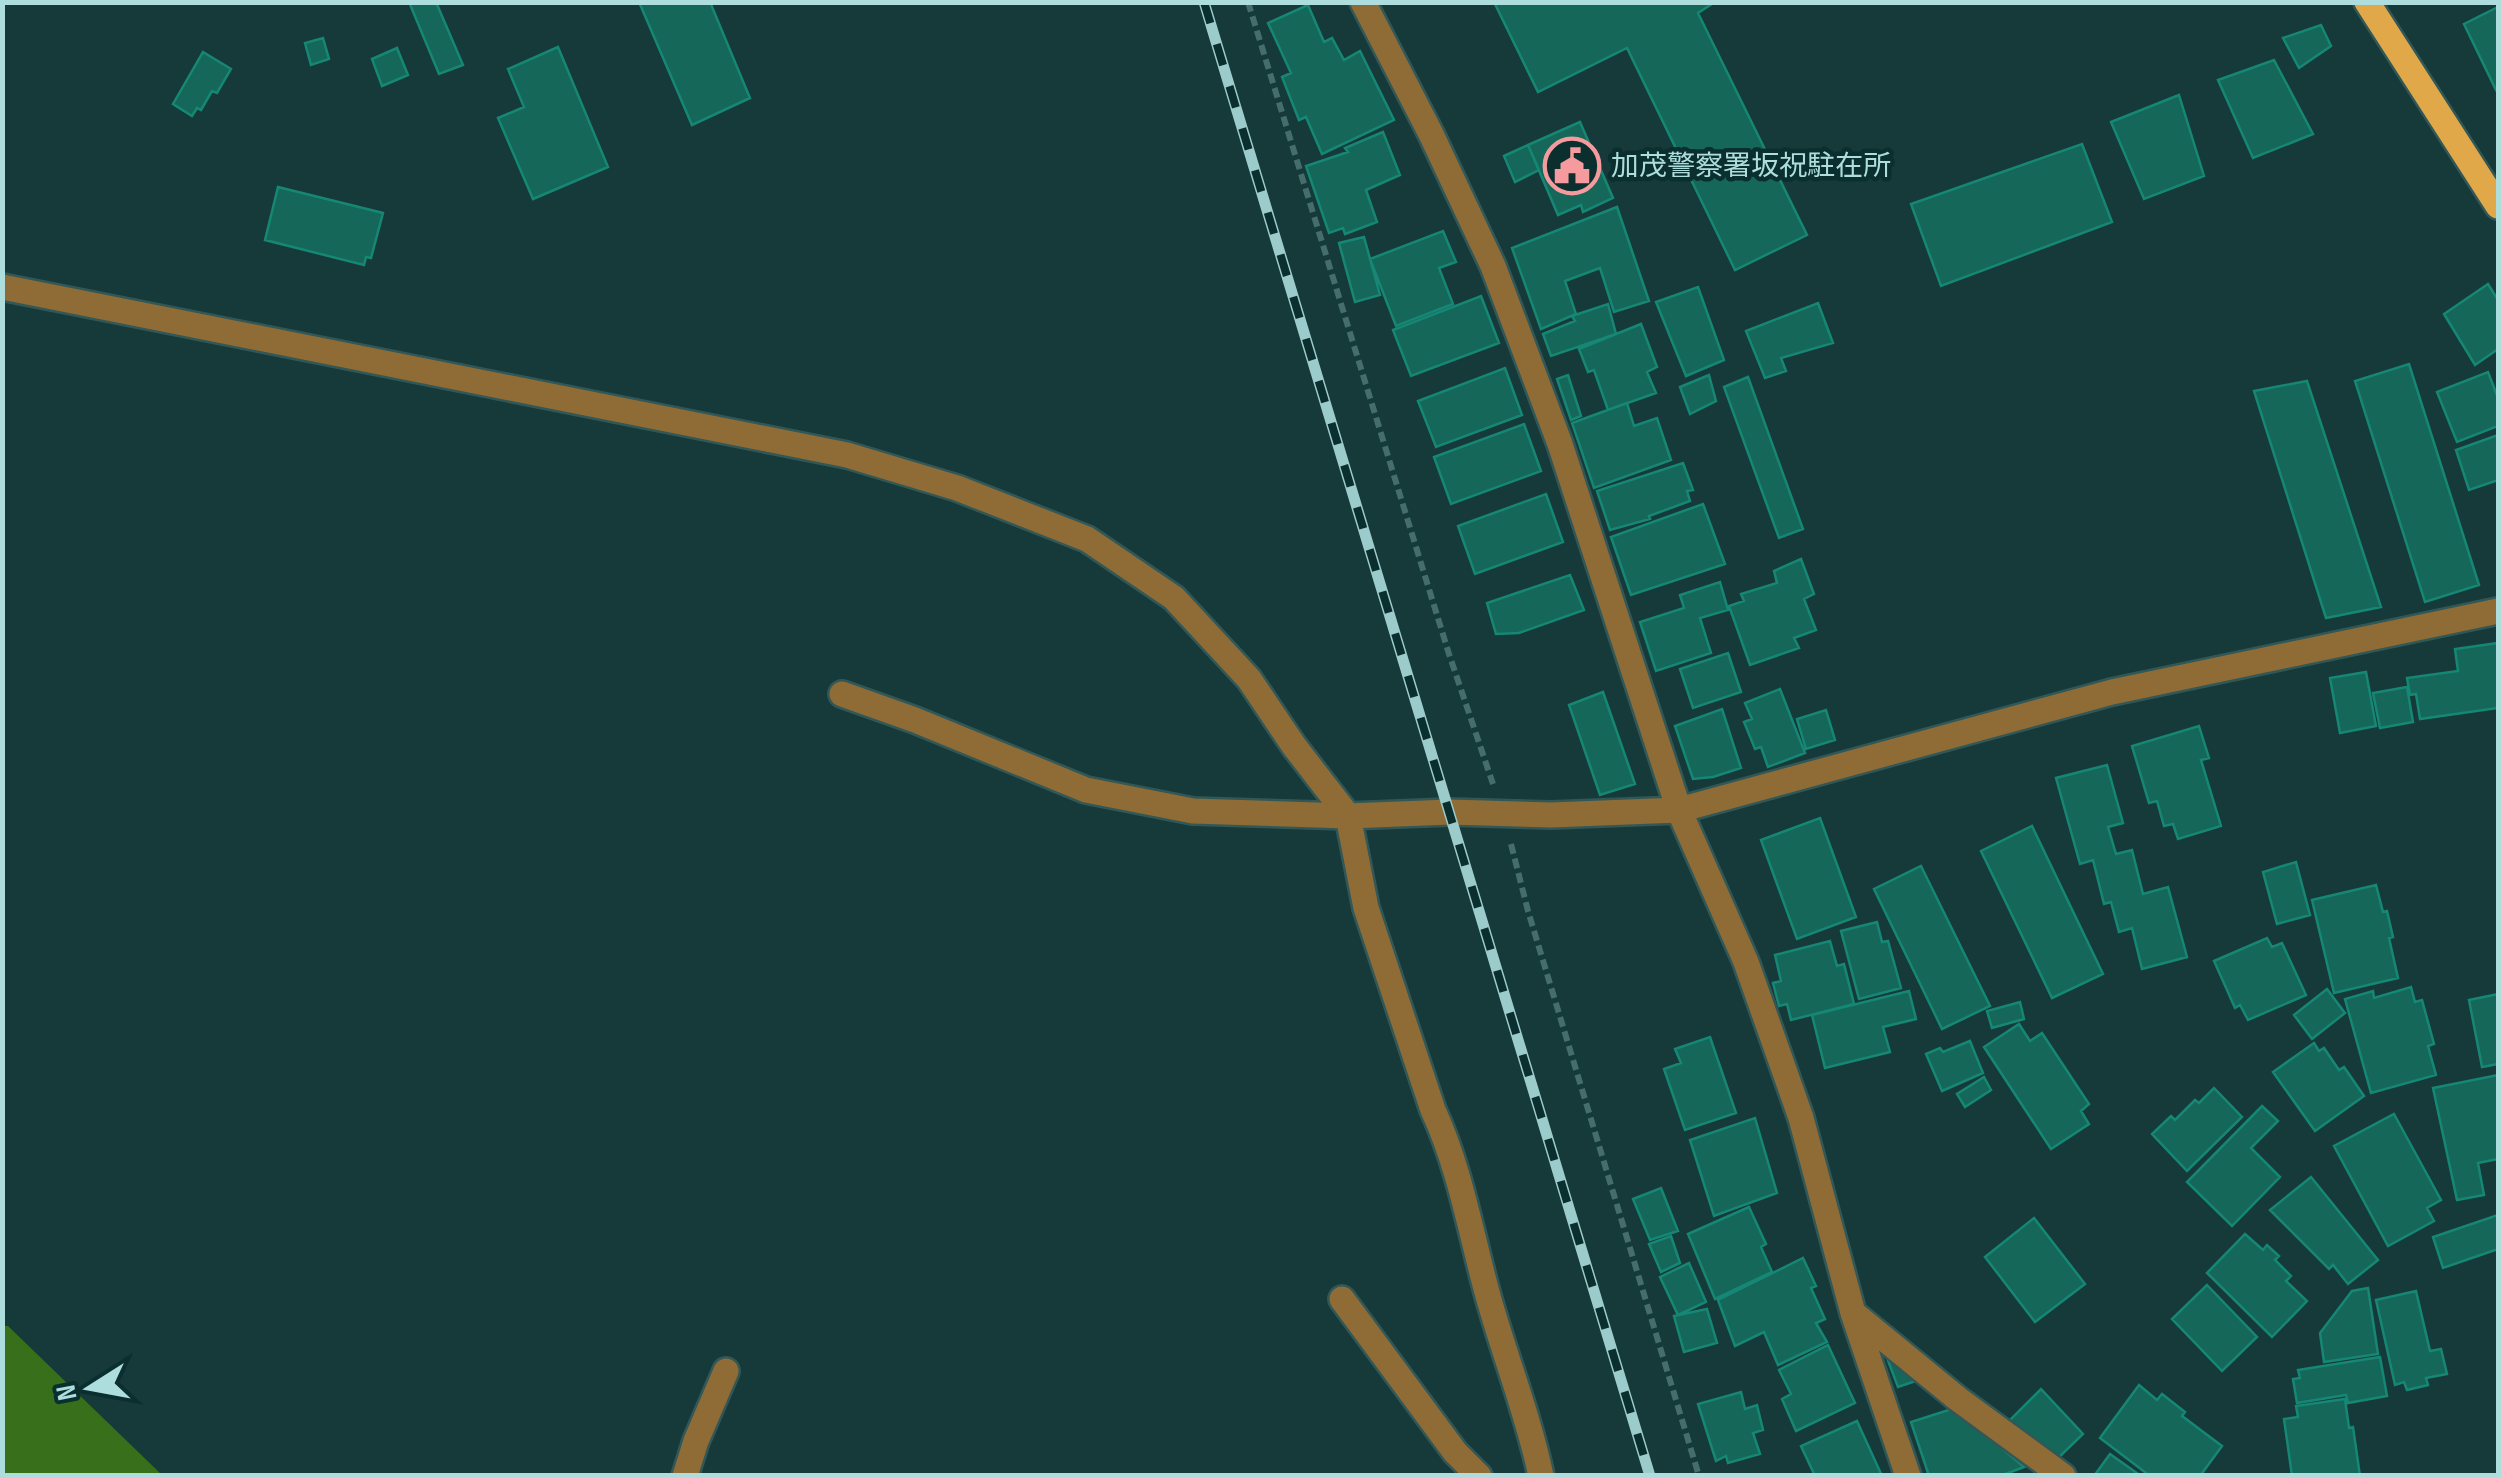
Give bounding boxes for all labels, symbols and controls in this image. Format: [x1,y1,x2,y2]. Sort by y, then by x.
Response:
public building icon: 加茂警察署坂祝駐在所 [1542,136,1602,196]
place label: 加茂警察署坂祝駐在所 [1611,150,1891,183]
north arrow [40,1338,140,1438]
text: N [49,1382,85,1403]

